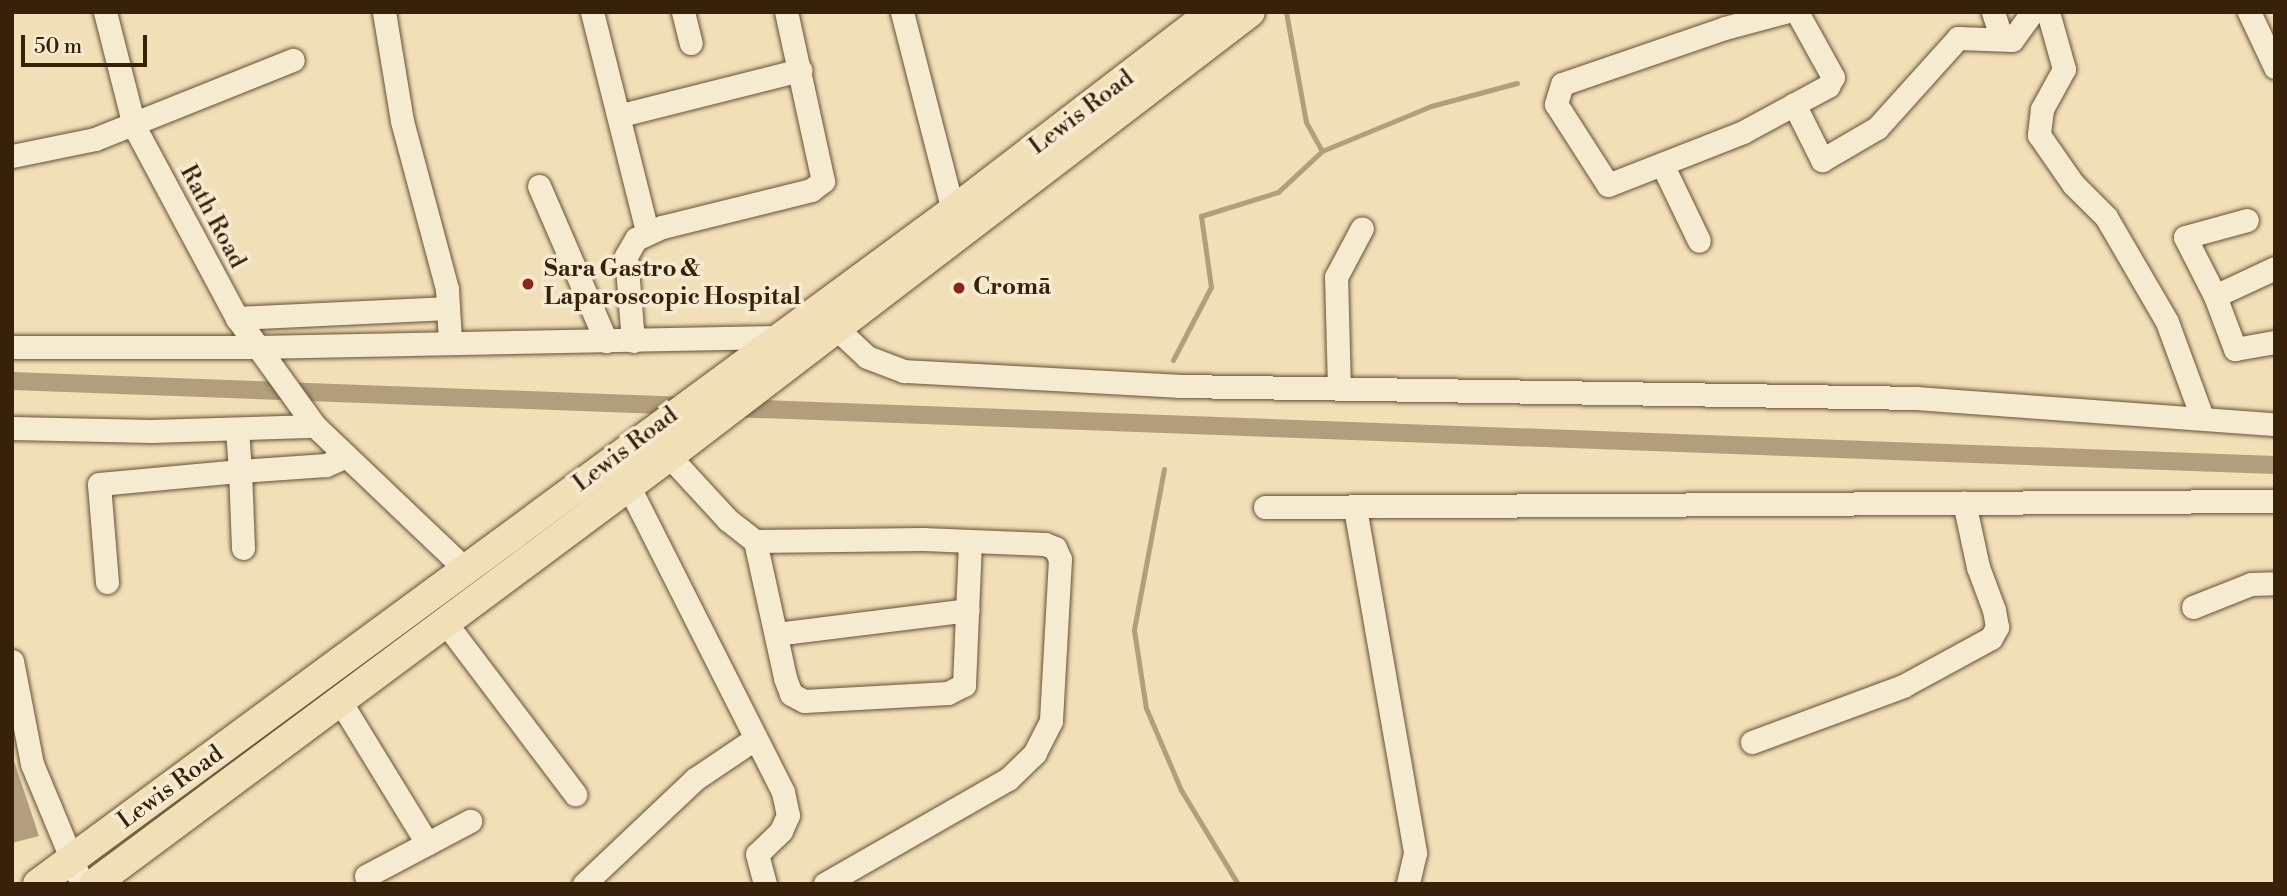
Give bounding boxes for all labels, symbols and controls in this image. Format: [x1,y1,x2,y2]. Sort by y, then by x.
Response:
scale bar [24,21,150,65]
text: 50 m [34,34,82,60]
street label: Lewis Road [1024,64,1140,162]
street label: Rath Road [173,160,251,274]
place label: Sara Gastro & Laparoscopic Hospital [544,256,801,312]
marker: Sara Gastro & Laparoscopic Hospital [518,274,538,294]
place label: Cromā [973,274,1051,302]
marker: Cromā [951,280,967,296]
street label: Lewis Road [568,401,684,499]
street label: Lewis Road [113,740,229,836]

